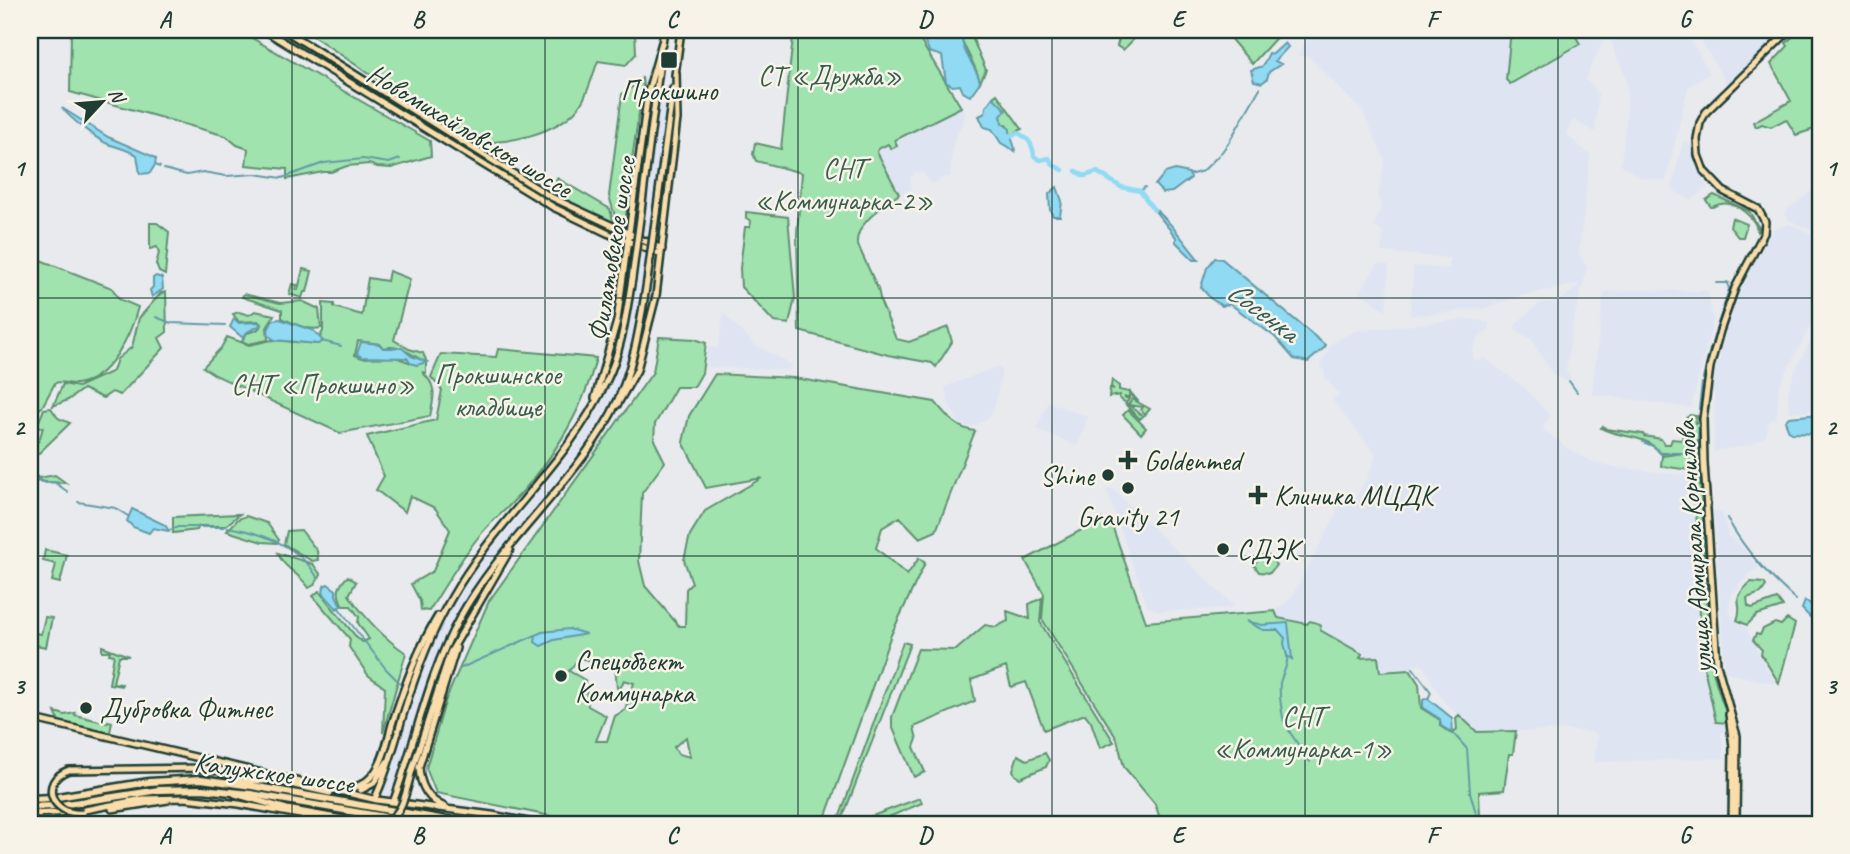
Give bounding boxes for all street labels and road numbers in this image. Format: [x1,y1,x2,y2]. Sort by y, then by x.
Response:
street label: Новомихайловское шоссе [361,55,580,206]
street label: Филатовское шоссе [580,153,644,344]
street label: улица Адмирала Корнилова [1667,417,1720,677]
street label: Калужское шоссе [192,744,358,801]

